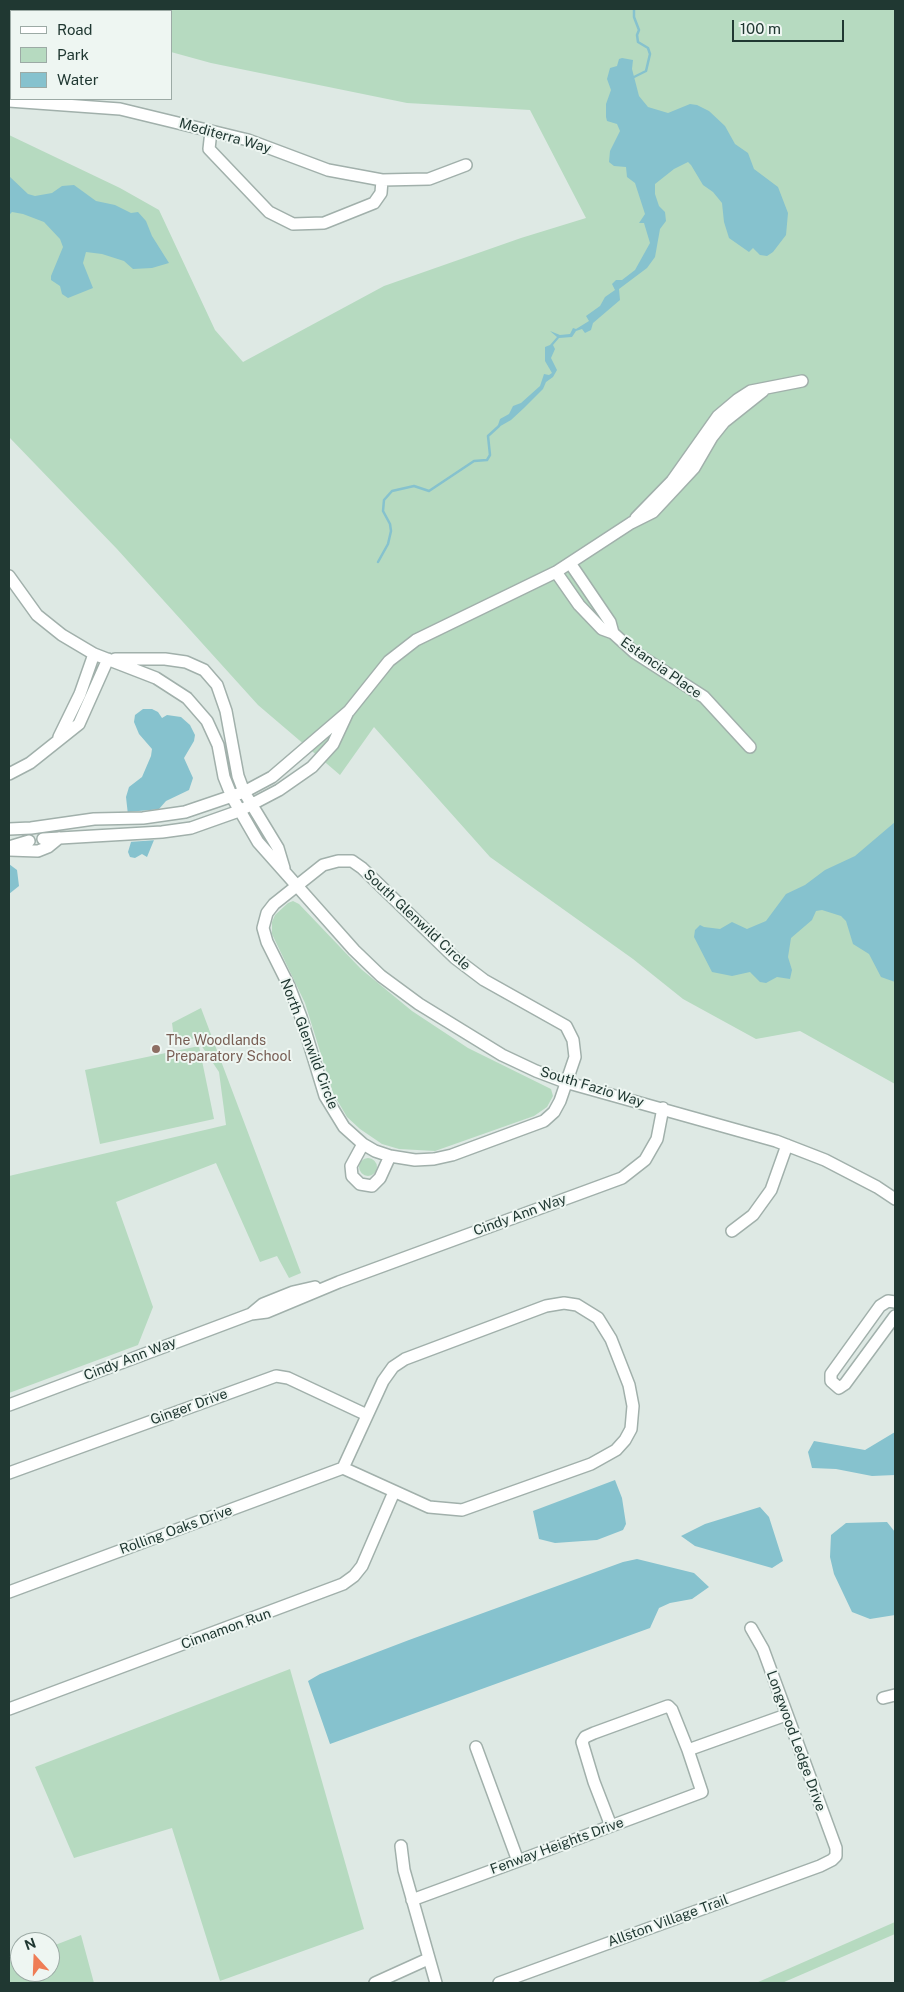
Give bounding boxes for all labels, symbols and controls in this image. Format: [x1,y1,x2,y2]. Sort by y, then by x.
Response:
legend [10,10,172,100]
scale bar [734,10,846,42]
text: 100 m [740,20,781,37]
text: Road [57,21,93,38]
text: Park [57,46,89,63]
text: Water [57,71,99,88]
street label: Mediterra Way [177,115,273,157]
street label: Estancia Place [617,634,705,702]
street label: South Glenwild Circle [360,866,474,974]
street label: North Glenwild Circle [276,976,342,1112]
place label: The Woodlands Preparatory School [166,1033,292,1066]
marker: The Woodlands Preparatory School [150,1043,162,1055]
street label: South Fazio Way [538,1063,646,1111]
street label: Cindy Ann Way [471,1190,569,1240]
street label: Cindy Ann Way [81,1334,179,1384]
street label: Ginger Drive [148,1385,230,1429]
street label: Rolling Oaks Drive [117,1502,235,1558]
street label: Cinnamon Run [179,1605,273,1653]
street label: Longwood Ledge Drive [763,1668,829,1814]
street label: Fenway Heights Drive [488,1814,626,1878]
street label: Allston Village Trail [605,1891,731,1951]
north arrow [10,1932,60,1982]
text: N [22,1934,38,1953]

